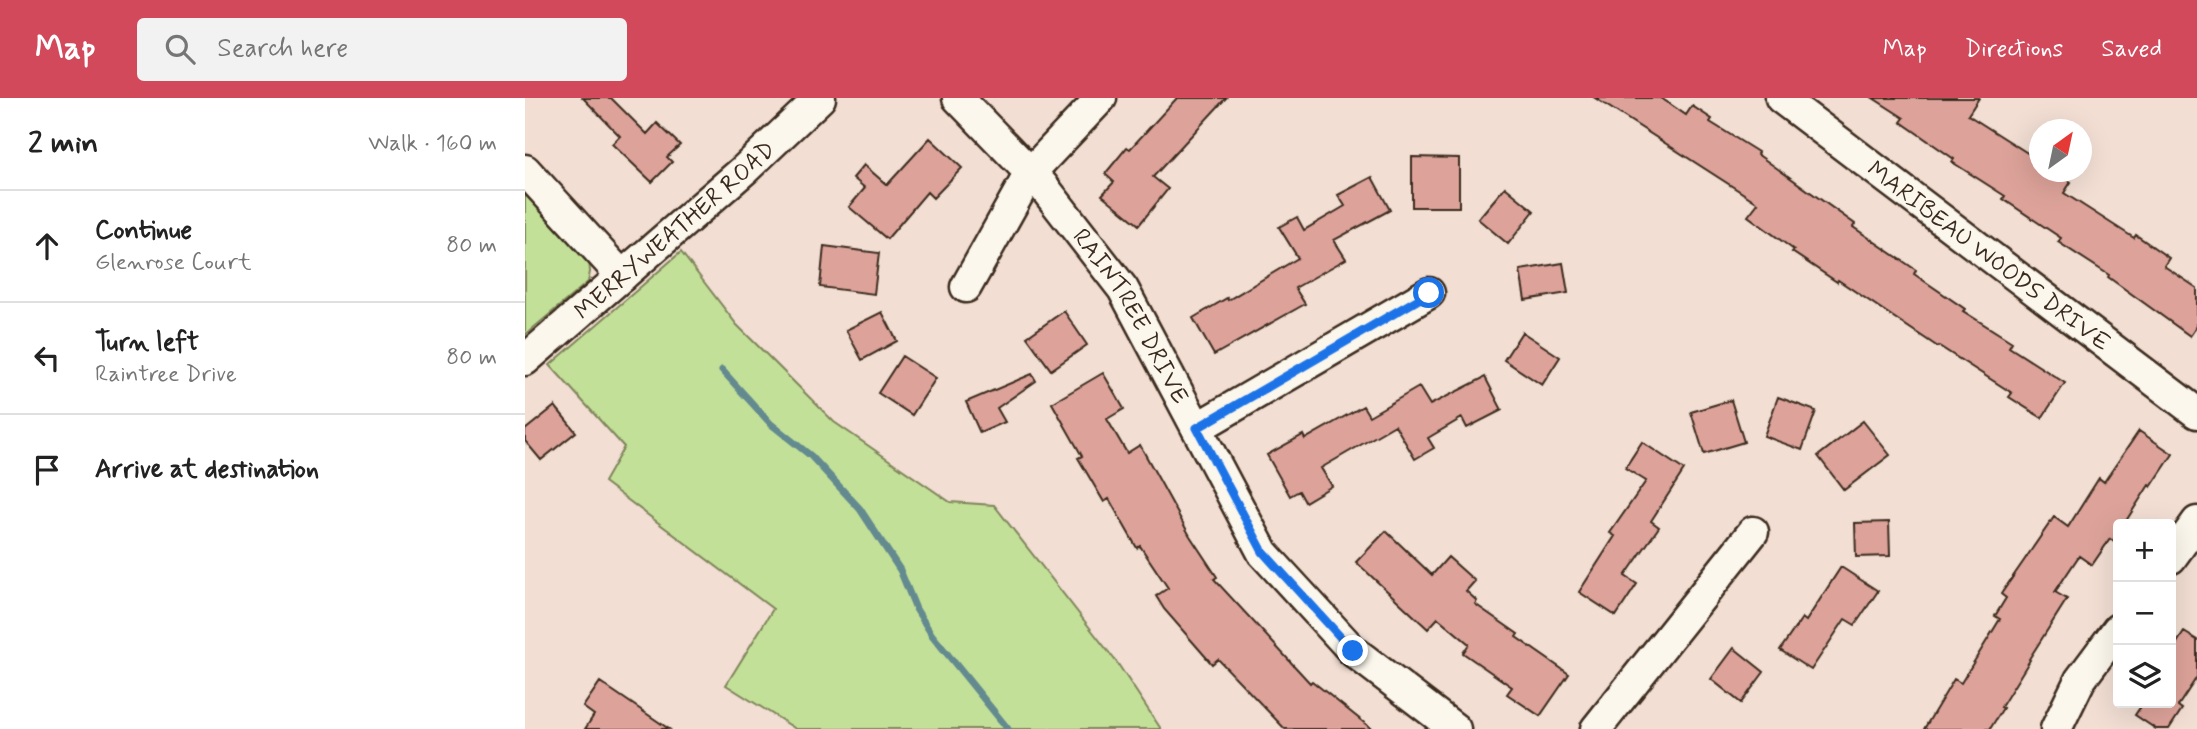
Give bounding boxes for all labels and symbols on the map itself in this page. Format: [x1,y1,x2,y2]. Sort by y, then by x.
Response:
north arrow [2029,119,2092,182]
street label: MERRYWEATHER ROAD [568,135,782,327]
street label: MARIBEAU WOODS DRIVE [1860,155,2116,359]
street label: RAINTREE DRIVE [1065,223,1195,410]
route start [1413,277,1444,308]
route end [1337,635,1368,666]

